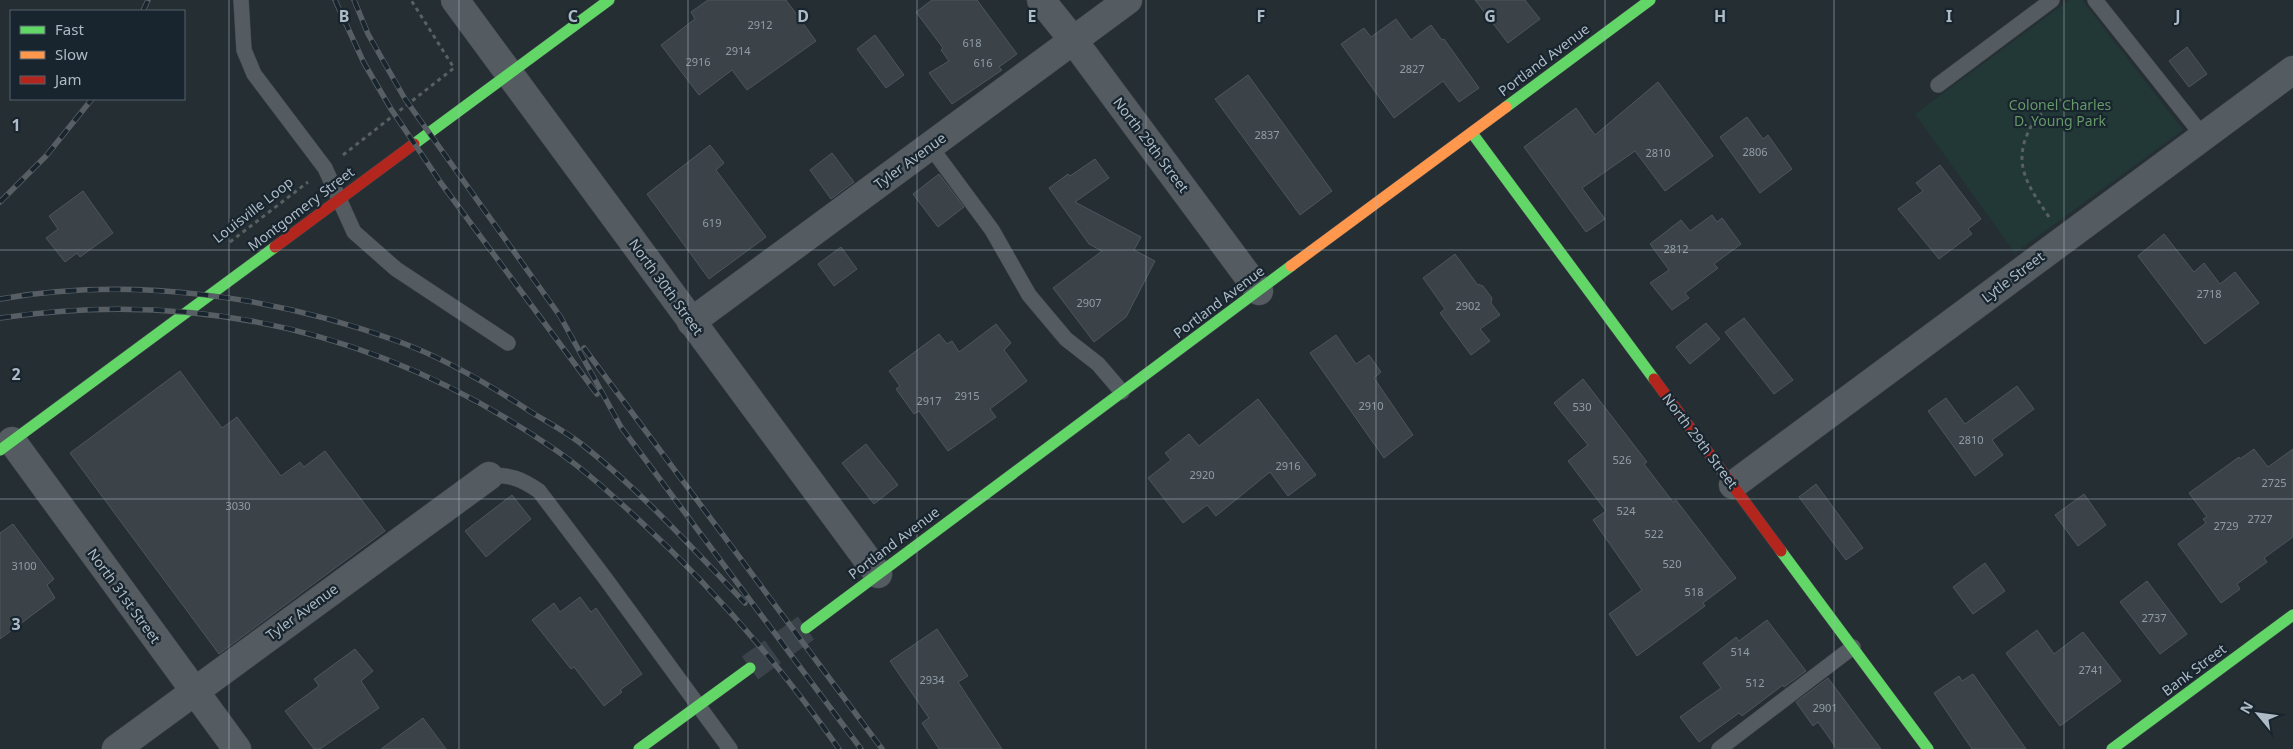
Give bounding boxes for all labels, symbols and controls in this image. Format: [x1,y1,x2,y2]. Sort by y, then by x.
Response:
text: B [339,5,349,27]
text: C [568,5,578,27]
text: D [797,5,809,27]
text: E [1028,5,1037,27]
text: F [1257,5,1265,27]
text: G [1484,5,1496,27]
text: H [1714,5,1726,27]
text: I [1946,5,1952,27]
text: J [2173,5,2181,27]
legend [10,10,185,100]
house number: 2912 [747,17,773,32]
text: Fast [55,19,84,39]
street label: Portland Avenue [1494,19,1593,100]
house number: 618 [963,35,981,50]
house number: 2914 [725,43,751,58]
text: Slow [55,44,88,64]
house number: 2916 [685,54,711,69]
house number: 616 [974,55,992,70]
house number: 2827 [1399,61,1425,76]
text: Jam [53,69,82,89]
street label: North 29th Street [1109,93,1194,196]
park label: Colonel Charles D. Young Park [2009,95,2112,130]
text: 1 [11,114,21,136]
house number: 2837 [1254,127,1280,142]
street label: Tyler Avenue [870,128,950,193]
house number: 2806 [1742,144,1768,159]
house number: 2810 [1645,145,1671,160]
street label: Montgomery Street [244,162,358,255]
street label: Louisville Loop [209,172,297,247]
house number: 619 [703,215,721,230]
street label: North 30th Street [625,235,708,339]
house number: 2812 [1663,241,1689,256]
street label: Lytle Street [1978,247,2048,306]
street label: Portland Avenue [1169,261,1268,342]
house number: 2718 [2196,286,2222,301]
house number: 2907 [1076,295,1102,310]
house number: 2902 [1455,298,1481,313]
text: 2 [11,363,21,385]
house number: 2915 [954,388,980,403]
street label: North 29th Street [1658,389,1743,492]
house number: 2917 [916,393,942,408]
house number: 2910 [1358,398,1384,413]
house number: 530 [1573,399,1591,414]
house number: 2810 [1958,432,1984,447]
house number: 526 [1613,452,1631,467]
house number: 2916 [1275,458,1301,473]
house number: 2920 [1189,467,1215,482]
house number: 2725 [2261,475,2287,490]
house number: 3030 [225,498,251,513]
street label: Portland Avenue [844,502,943,583]
house number: 524 [1617,503,1636,518]
house number: 2727 [2247,511,2273,526]
house number: 2729 [2213,518,2239,533]
house number: 522 [1645,526,1663,541]
street label: North 31st Street [84,545,165,647]
house number: 520 [1663,556,1681,571]
house number: 3100 [11,558,37,573]
street label: Tyler Avenue [262,579,342,644]
house number: 518 [1685,584,1703,599]
house number: 2737 [2141,610,2167,625]
text: 3 [11,613,21,635]
street label: Bank Street [2158,639,2230,700]
house number: 514 [1731,644,1750,659]
house number: 2741 [2078,662,2104,677]
house number: 2934 [919,672,945,687]
house number: 512 [1746,675,1764,690]
north arrow [2233,689,2283,739]
text: N [2235,698,2257,717]
house number: 2901 [1812,700,1838,715]

